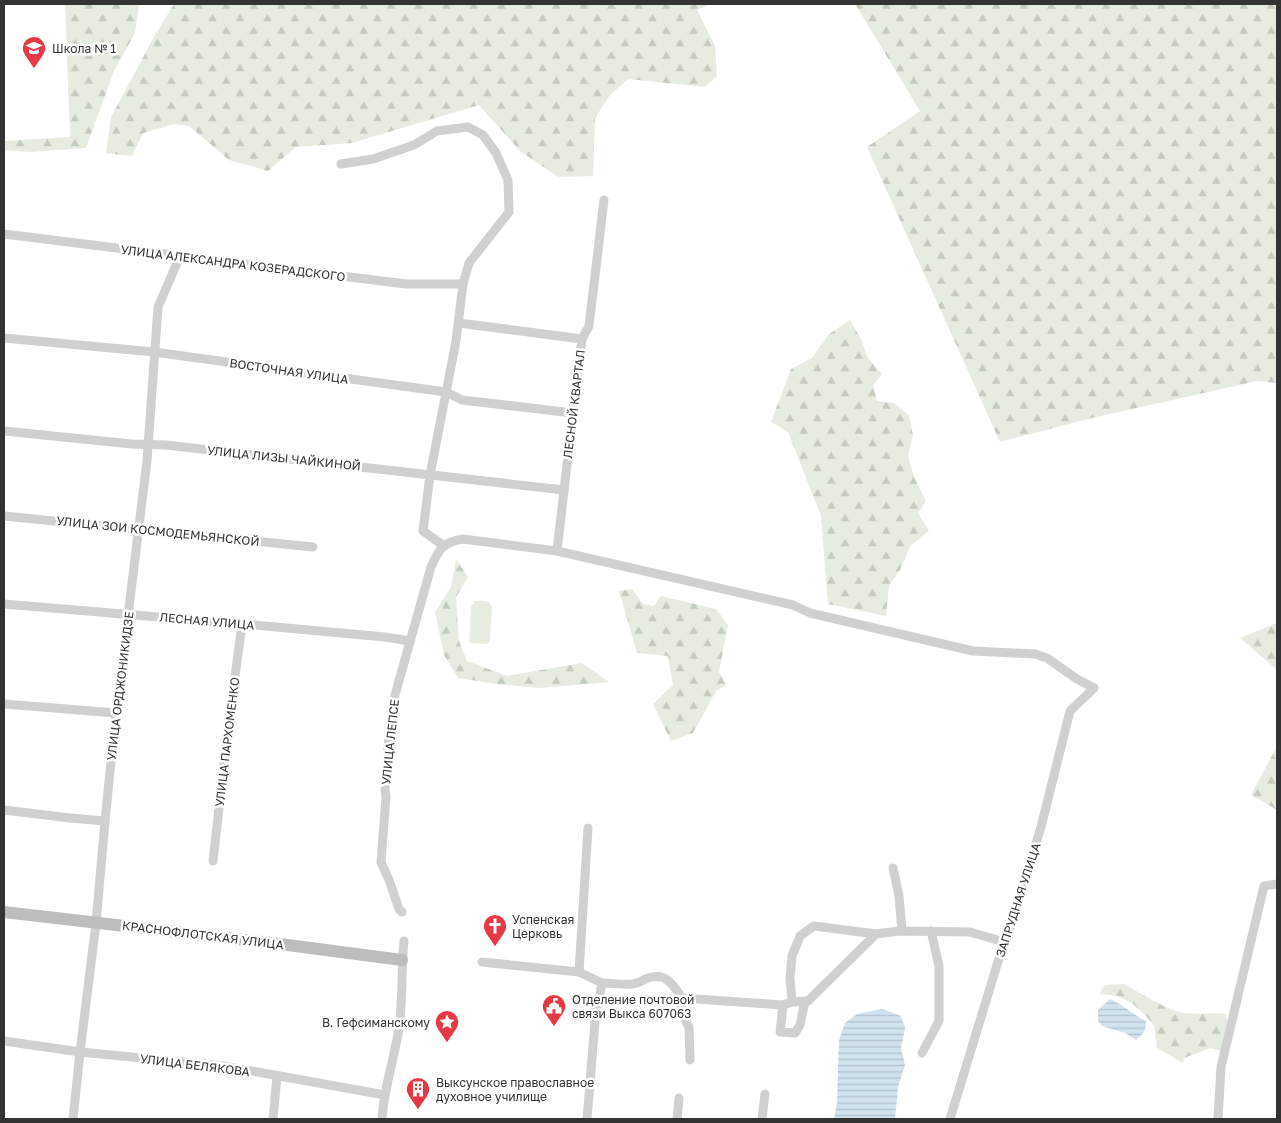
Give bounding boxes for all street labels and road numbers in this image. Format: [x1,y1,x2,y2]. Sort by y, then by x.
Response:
street label: УЛИЦА АЛЕКСАНДРА КОЗЕРАДСКОГО [120,242,346,284]
street label: ЛЕСНОЙ КВАРТАЛ [560,349,588,459]
street label: ВОСТОЧНАЯ УЛИЦА [229,355,349,387]
street label: УЛИЦА ЛИЗЫ ЧАЙКИНОЙ [206,442,362,474]
street label: УЛИЦА ЗОИ КОСМОДЕМЬЯНСКОЙ [56,513,260,549]
street label: ЛЕСНАЯ УЛИЦА [159,609,255,633]
street label: УЛИЦА ОРДЖОНИКИДЗЕ [103,611,137,761]
street label: УЛИЦА ПАРХОМЕНКО [212,676,242,808]
street label: УЛИЦА ЛЕПСЕ [378,698,402,786]
street label: ЗАПРУДНАЯ УЛИЦА [992,841,1044,959]
street label: КРАСНОФЛОТСКАЯ УЛИЦА [121,918,285,952]
street label: УЛИЦА БЕЛЯКОВА [139,1051,251,1079]

